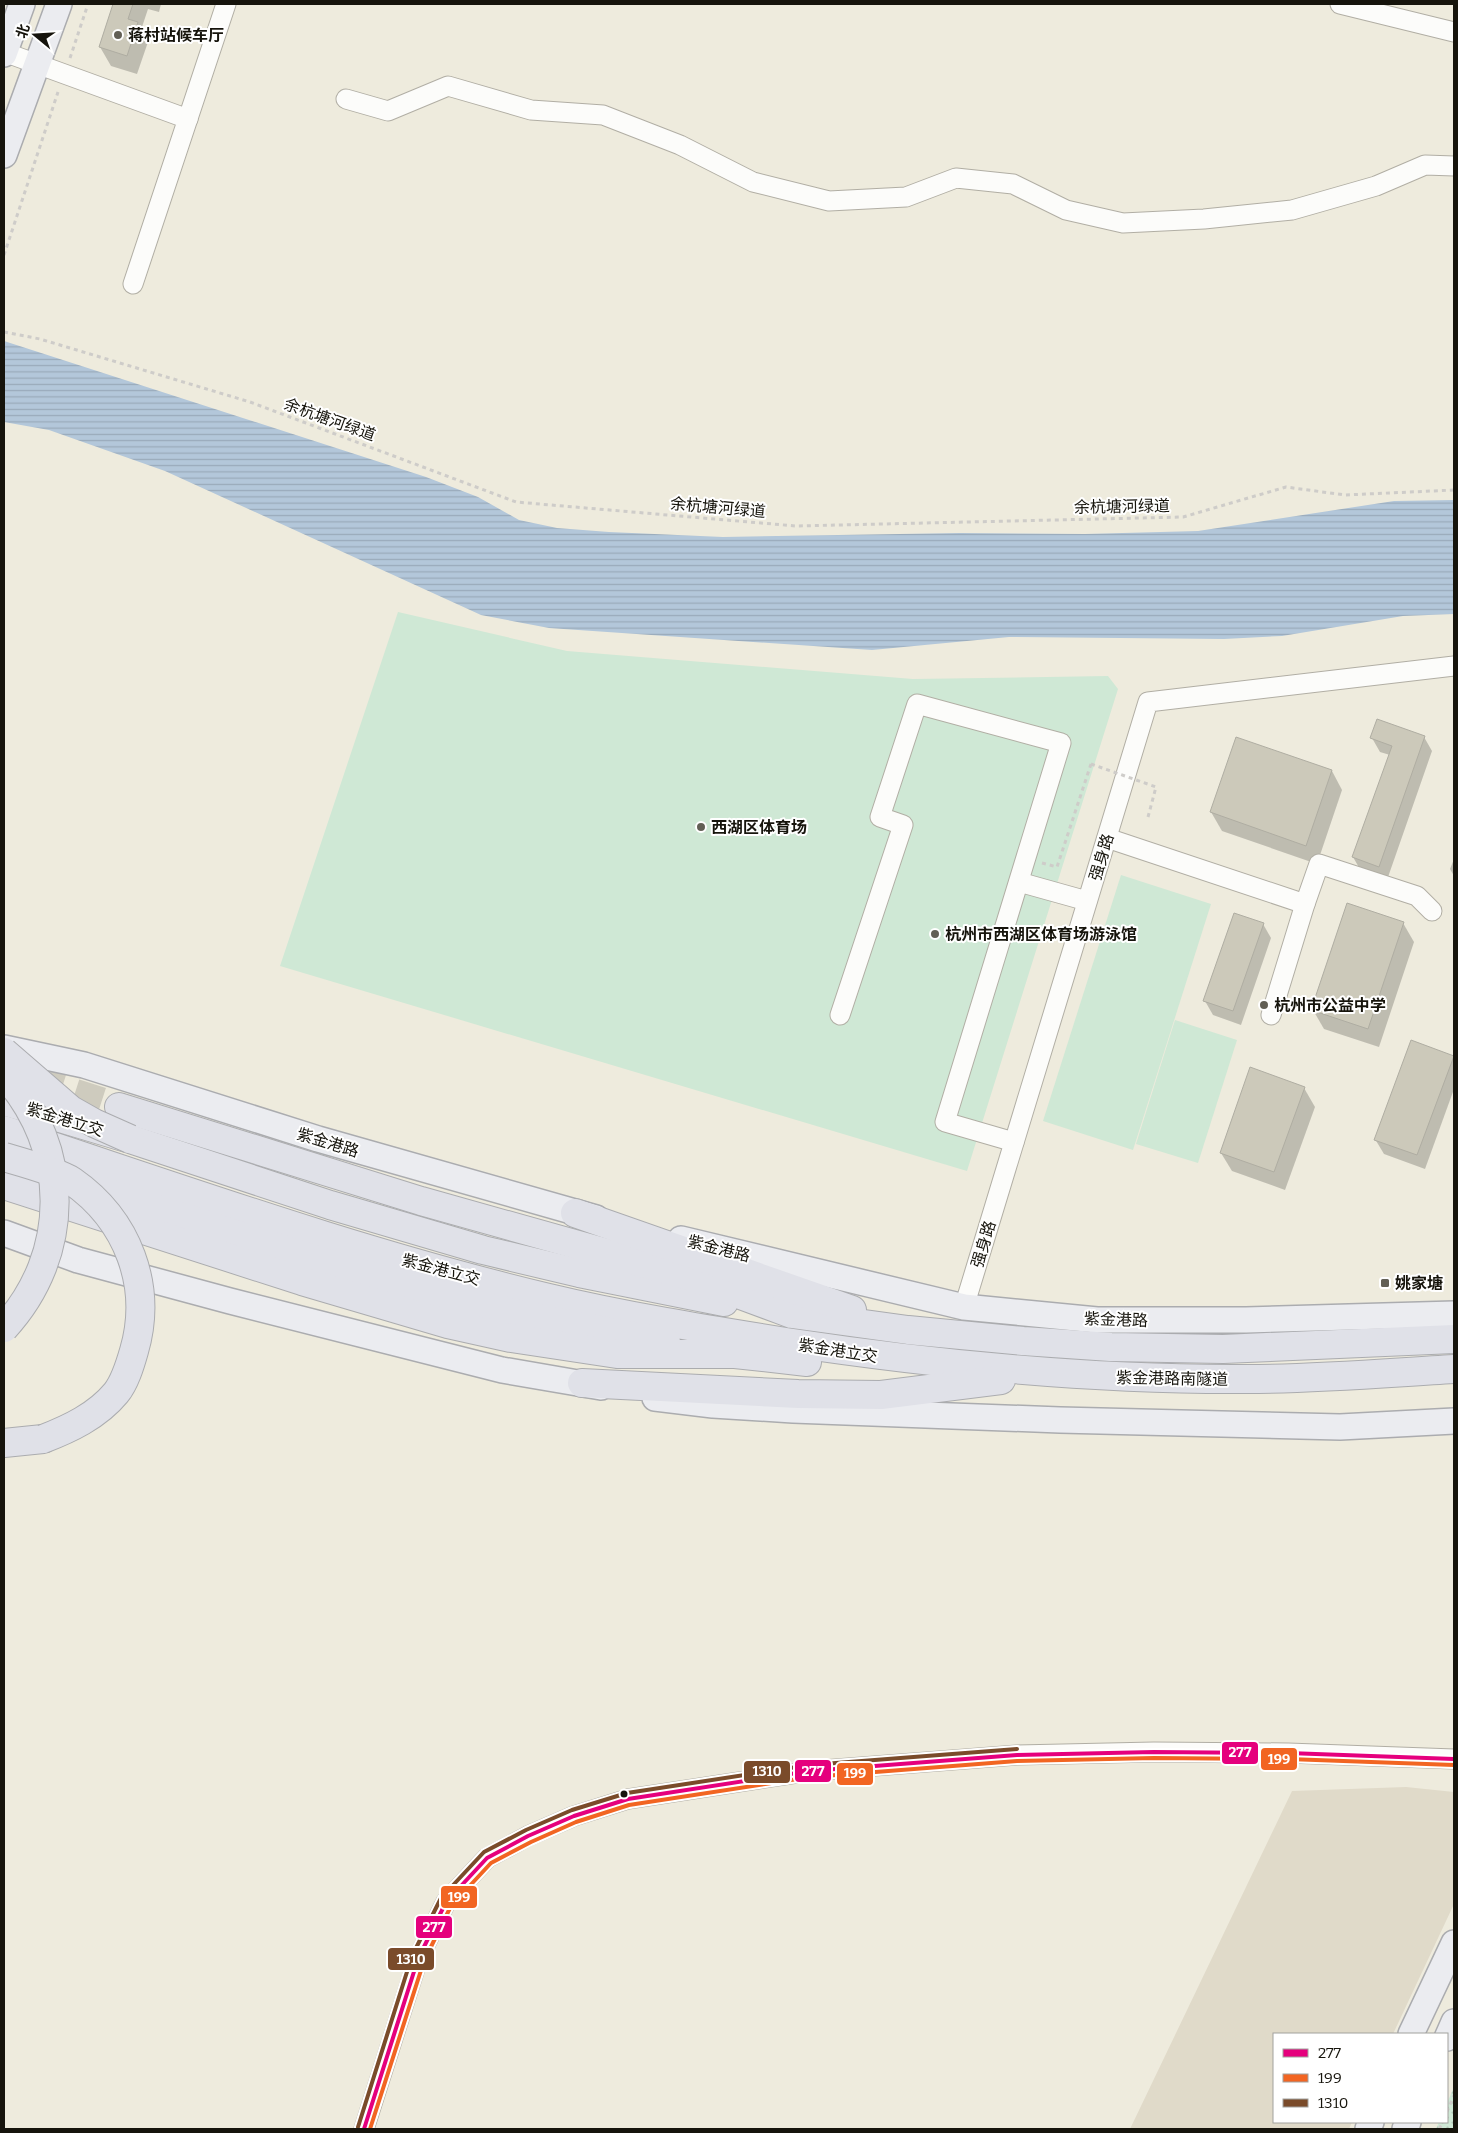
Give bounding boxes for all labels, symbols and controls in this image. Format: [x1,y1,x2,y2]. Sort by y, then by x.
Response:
north arrow [10,10,60,60]
text: 北 [13,22,33,40]
place label: 蒋村站候车厅 [128,26,224,45]
marker: 蒋村站候车厅 [112,29,124,41]
street label: 余杭塘河绿道 [281,394,378,445]
street label: 余杭塘河绿道 [669,494,767,521]
street label: 余杭塘河绿道 [1074,496,1170,517]
place label: 西湖区体育场 [711,818,807,837]
marker: 西湖区体育场 [695,821,707,833]
street label: 强身路 [1085,831,1118,883]
place label: 杭州市西湖区体育场游泳馆 [945,925,1137,944]
marker: 杭州市西湖区体育场游泳馆 [929,928,941,940]
place label: 杭州市公益中学 [1274,996,1386,1015]
marker: 杭州市公益中学 [1258,999,1270,1011]
street label: 紫金港立交 [24,1099,106,1140]
street label: 紫金港路 [294,1124,361,1161]
street label: 强身路 [967,1218,1000,1270]
street label: 紫金港路 [686,1232,752,1265]
street label: 紫金港立交 [400,1250,482,1289]
place label: 姚家塘 [1395,1274,1443,1293]
marker: 姚家塘 [1379,1277,1391,1289]
street label: 紫金港路 [1084,1309,1148,1330]
street label: 紫金港立交 [797,1335,879,1366]
street label: 紫金港路南隧道 [1116,1368,1228,1389]
line badge: 277 [1221,1741,1259,1765]
text: 277 [1229,1744,1252,1761]
line badge: 199 [1260,1747,1298,1771]
text: 199 [1268,1751,1290,1768]
line badge: 277 [794,1759,832,1783]
line badge: 1310 [743,1760,791,1784]
line badge: 199 [836,1762,874,1786]
text: 1310 [752,1763,782,1780]
text: 277 [802,1763,825,1780]
text: 199 [844,1765,866,1782]
unlabelled marker [619,1789,629,1799]
line badge: 199 [440,1885,478,1909]
text: 199 [448,1889,470,1906]
line badge: 277 [415,1915,453,1939]
text: 277 [423,1919,446,1936]
line badge: 1310 [387,1947,435,1971]
text: 1310 [396,1951,426,1968]
legend [1273,2033,1448,2123]
text: 277 [1318,2044,1342,2062]
text: 199 [1318,2069,1342,2087]
text: 1310 [1318,2094,1348,2112]

